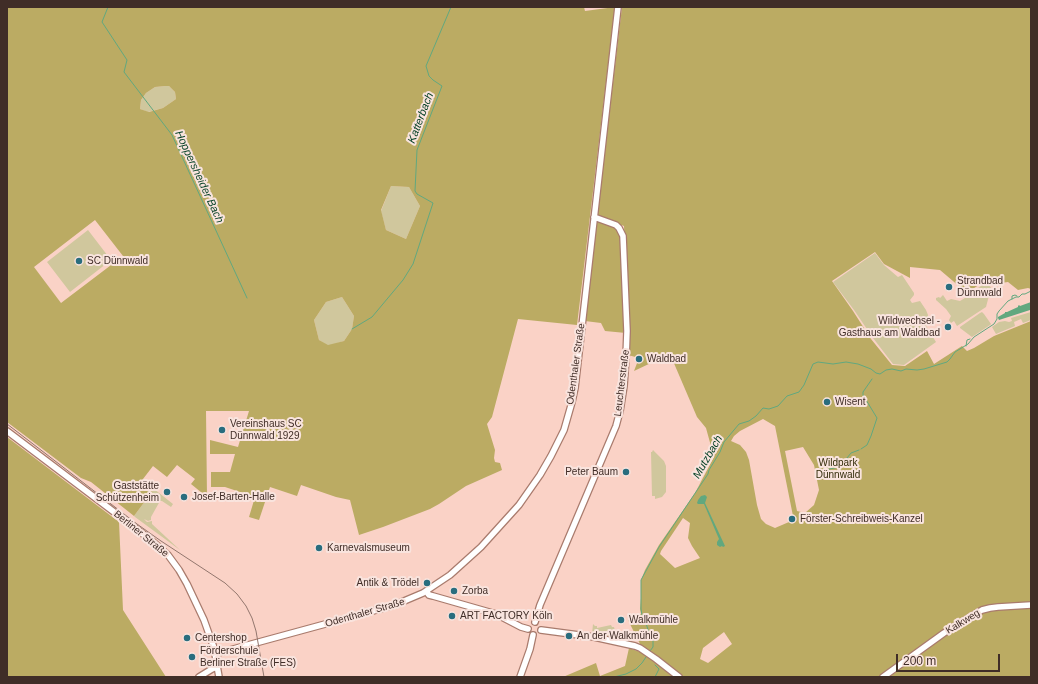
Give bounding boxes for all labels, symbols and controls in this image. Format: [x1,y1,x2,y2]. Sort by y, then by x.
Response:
water label: Katterbach [405,91,437,145]
water label: Hoppersheider Bach [172,129,226,225]
place label: SC Dünnwald [87,255,148,267]
marker: SC Dünnwald [74,256,84,266]
place label: Strandbad Dünnwald [957,275,1003,298]
marker: Strandbad Dünnwald [944,282,954,292]
place label: Wildwechsel - Gasthaus am Waldbad [839,315,940,338]
street label: Odenthaler Straße [564,322,588,406]
marker: Wildwechsel - Gasthaus am Waldbad [943,322,953,332]
street label: Leuchterstraße [612,349,632,417]
place label: Waldbad [647,353,686,365]
marker: Waldbad [634,354,644,364]
place label: Wisent [835,396,866,408]
marker: Wisent [822,397,832,407]
place label: Vereinshaus SC Dünnwald 1929 [230,418,302,442]
marker: Vereinshaus SC Dünnwald 1929 [217,425,227,435]
water label: Mutzbach [690,433,726,481]
park label: Wildpark Dünnwald [816,457,860,480]
place label: Peter Baum [565,466,618,478]
marker: Peter Baum [621,467,631,477]
place label: Gaststätte Schützenheim [96,480,159,504]
marker: Gaststätte Schützenheim [162,487,172,497]
place label: Josef-Barten-Halle [192,491,275,503]
marker: Josef-Barten-Halle [179,492,189,502]
street label: Berliner Straße [111,508,171,560]
place label: Förster-Schreibweis-Kanzel [800,513,923,525]
marker: Förster-Schreibweis-Kanzel [787,514,797,524]
place label: Karnevalsmuseum [327,542,410,554]
marker: Karnevalsmuseum [314,543,324,553]
place label: Antik & Trödel [357,577,419,589]
marker: Antik & Trödel [422,578,432,588]
place label: Zorba [462,585,488,597]
marker: Zorba [449,586,459,596]
street label: Odenthaler Straße [324,596,406,630]
street label: Kalkweg [944,607,982,637]
place label: ART FACTORY Köln [460,610,552,622]
marker: ART FACTORY Köln [447,611,457,621]
place label: Walkmühle [629,614,678,626]
marker: Walkmühle [616,615,626,625]
place label: An der Walkmühle [577,630,658,642]
marker: An der Walkmühle [564,631,574,641]
place label: Centershop [195,632,247,644]
marker: Centershop [182,633,192,643]
place label: Förderschule Berliner Straße (FES) [200,645,296,668]
scale bar [898,646,1002,672]
marker: Förderschule Berliner Straße (FES) [187,652,197,662]
text: 200 m [903,654,936,668]

